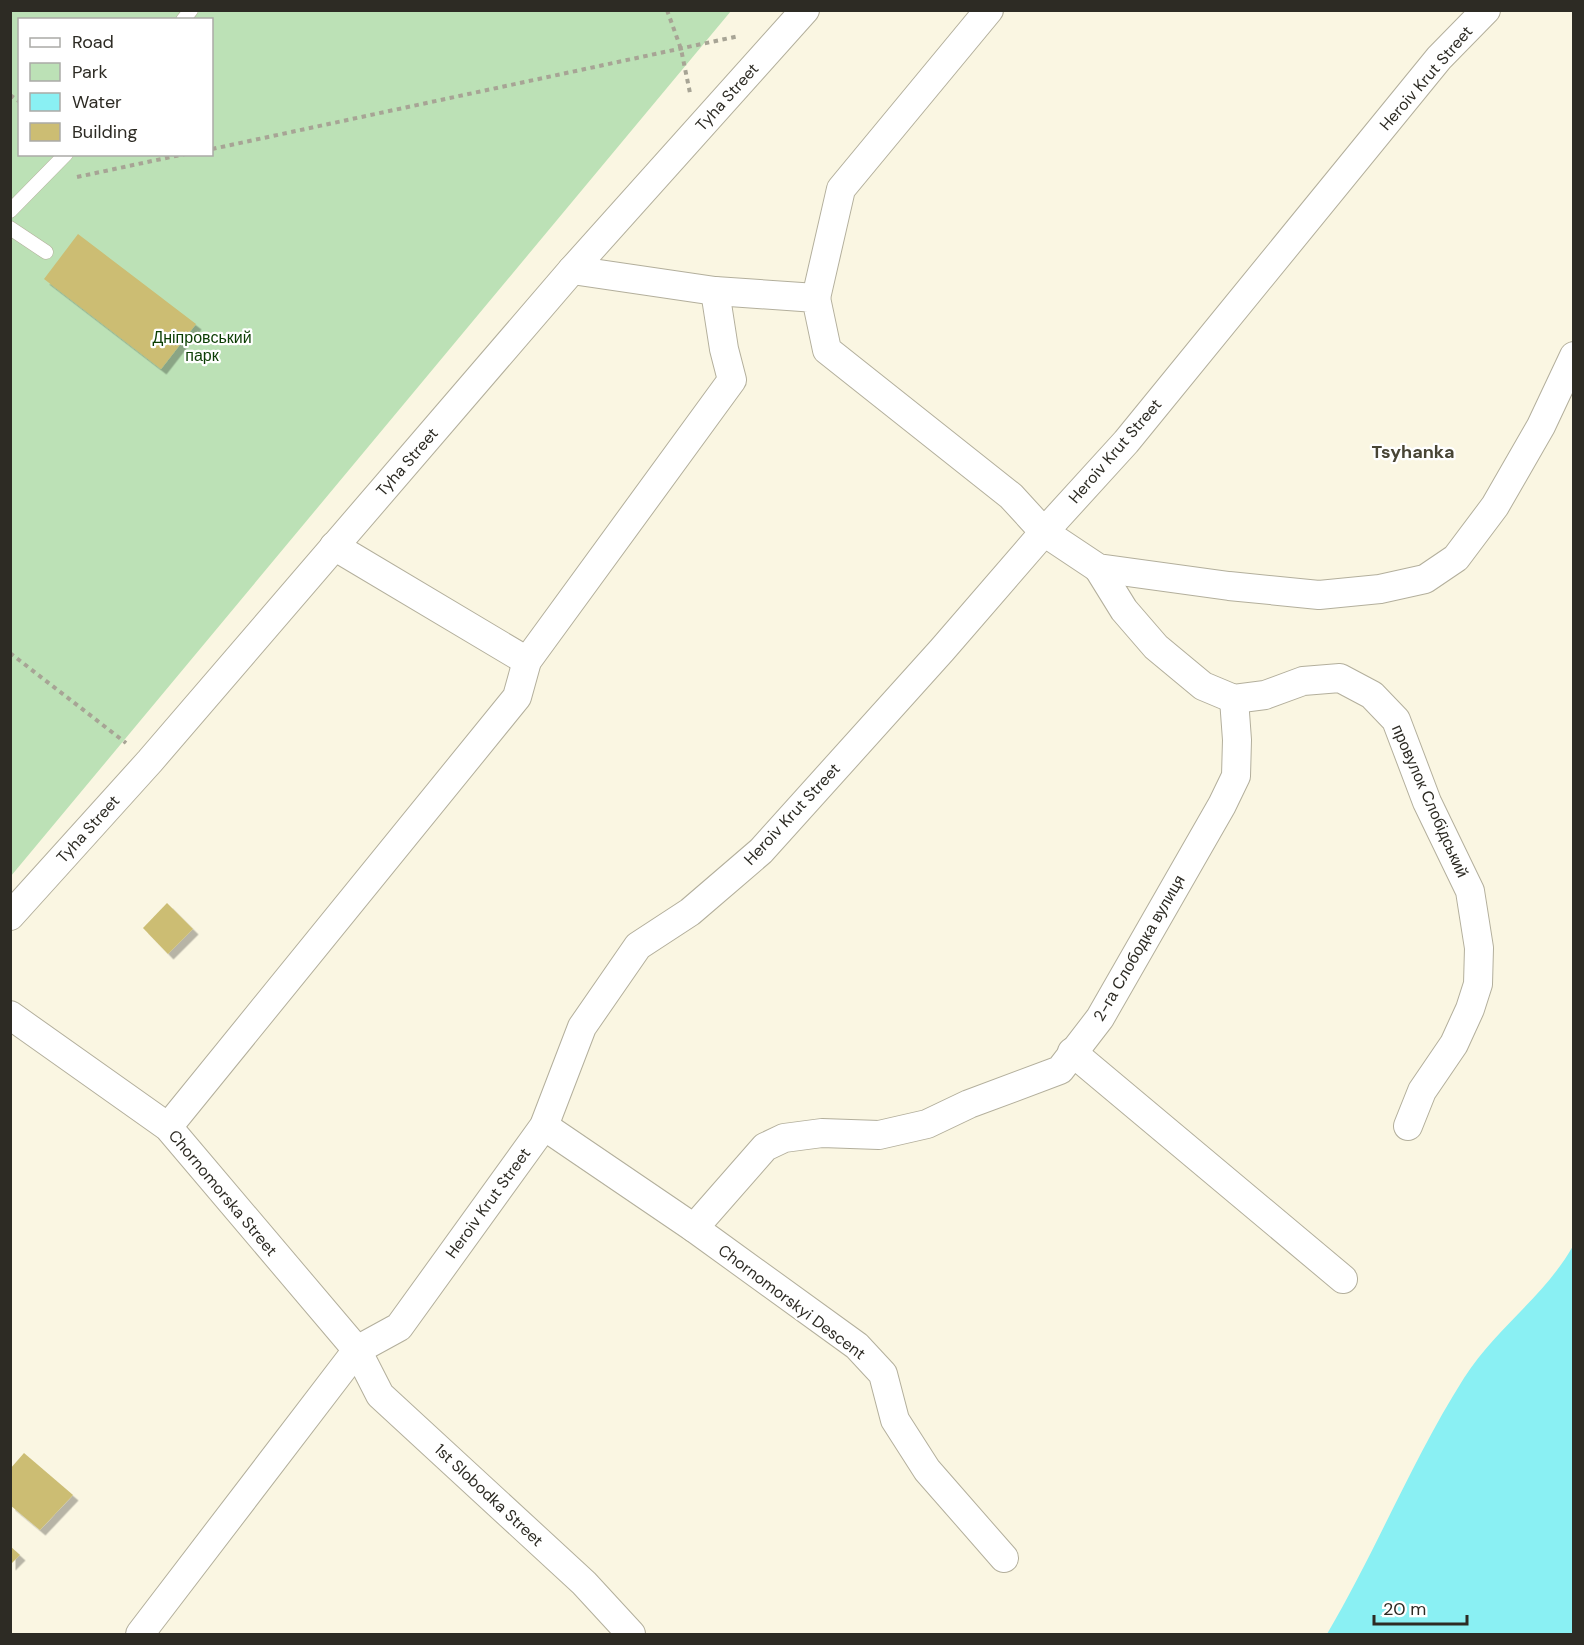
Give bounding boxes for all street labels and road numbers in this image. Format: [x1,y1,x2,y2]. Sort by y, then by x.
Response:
street label: Heroiv Krut Street [1375,21,1477,135]
street label: Tyha Street [691,59,763,135]
street label: Heroiv Krut Street [1064,394,1166,508]
street label: Tyha Street [371,423,443,501]
street label: провулок Слобідський [1387,721,1473,881]
street label: Heroiv Krut Street [739,759,845,869]
street label: Tyha Street [52,791,124,867]
street label: 2-га Слободка вулиця [1088,871,1190,1025]
street label: Chornomorska Street [164,1125,282,1261]
street label: Heroiv Krut Street [441,1143,535,1263]
street label: Chornomorskyi Descent [714,1240,870,1364]
street label: 1st Slobodka Street [430,1439,548,1551]

